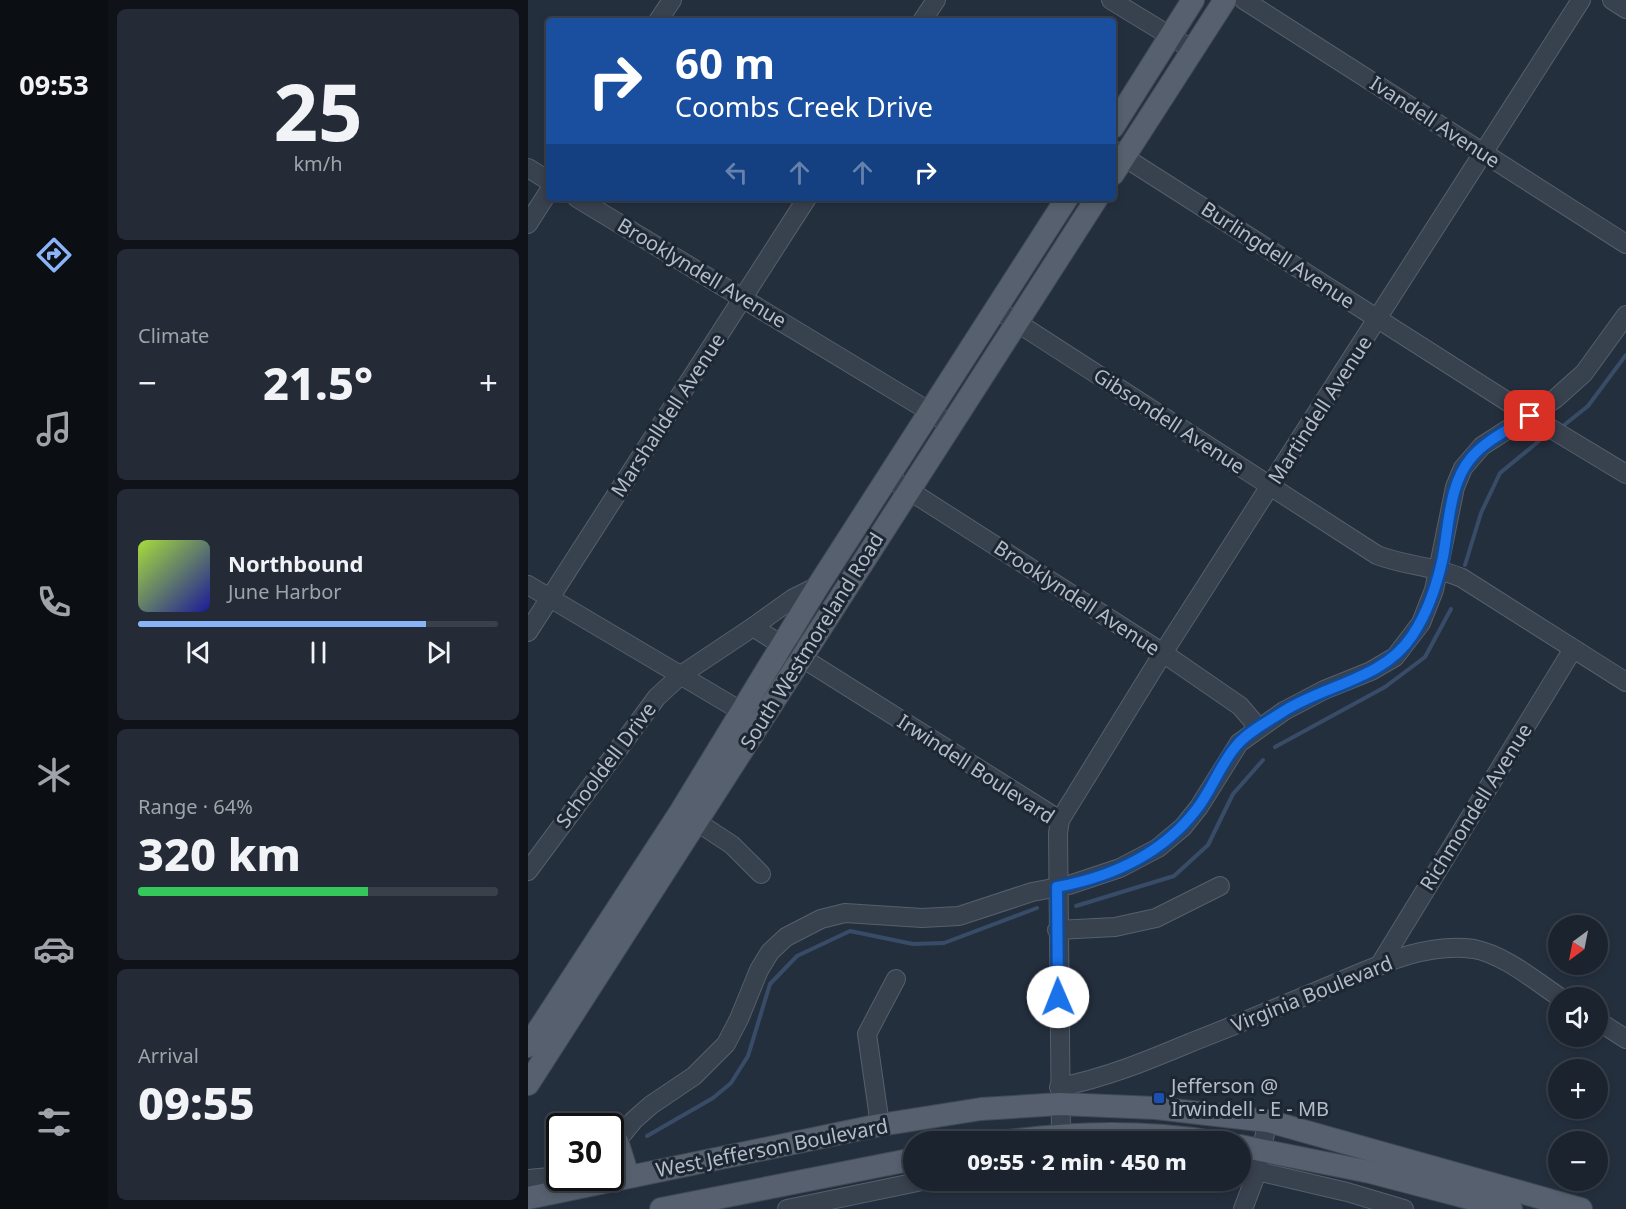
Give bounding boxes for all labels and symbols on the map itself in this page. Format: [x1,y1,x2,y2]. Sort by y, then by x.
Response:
street label: Ivandell Avenue [1365,69,1505,174]
street label: Burlingdell Avenue [1196,195,1360,314]
street label: Brooklyndell Avenue [613,211,792,334]
street label: Marshalldell Avenue [604,328,731,502]
street label: Martindell Avenue [1262,330,1378,489]
street label: Gibsondell Avenue [1088,361,1250,480]
pin [1504,390,1555,441]
street label: South Westmoreland Road [734,527,889,754]
street label: Brooklyndell Avenue [989,534,1165,661]
street label: Schooldell Drive [549,696,662,833]
street label: Irwindell Boulevard [892,708,1060,830]
street label: Richmondell Avenue [1413,718,1538,895]
north arrow [1548,915,1608,975]
street label: Virginia Boulevard [1227,949,1396,1038]
position arrow [1026,965,1090,1029]
place label: Jefferson @ Irwindell - E - MB [1169,1072,1329,1122]
marker: Jefferson @ Irwindell - E - MB [1152,1091,1166,1105]
street label: West Jefferson Boulevard [654,1112,890,1183]
speed limit sign: 30 [546,1113,624,1191]

